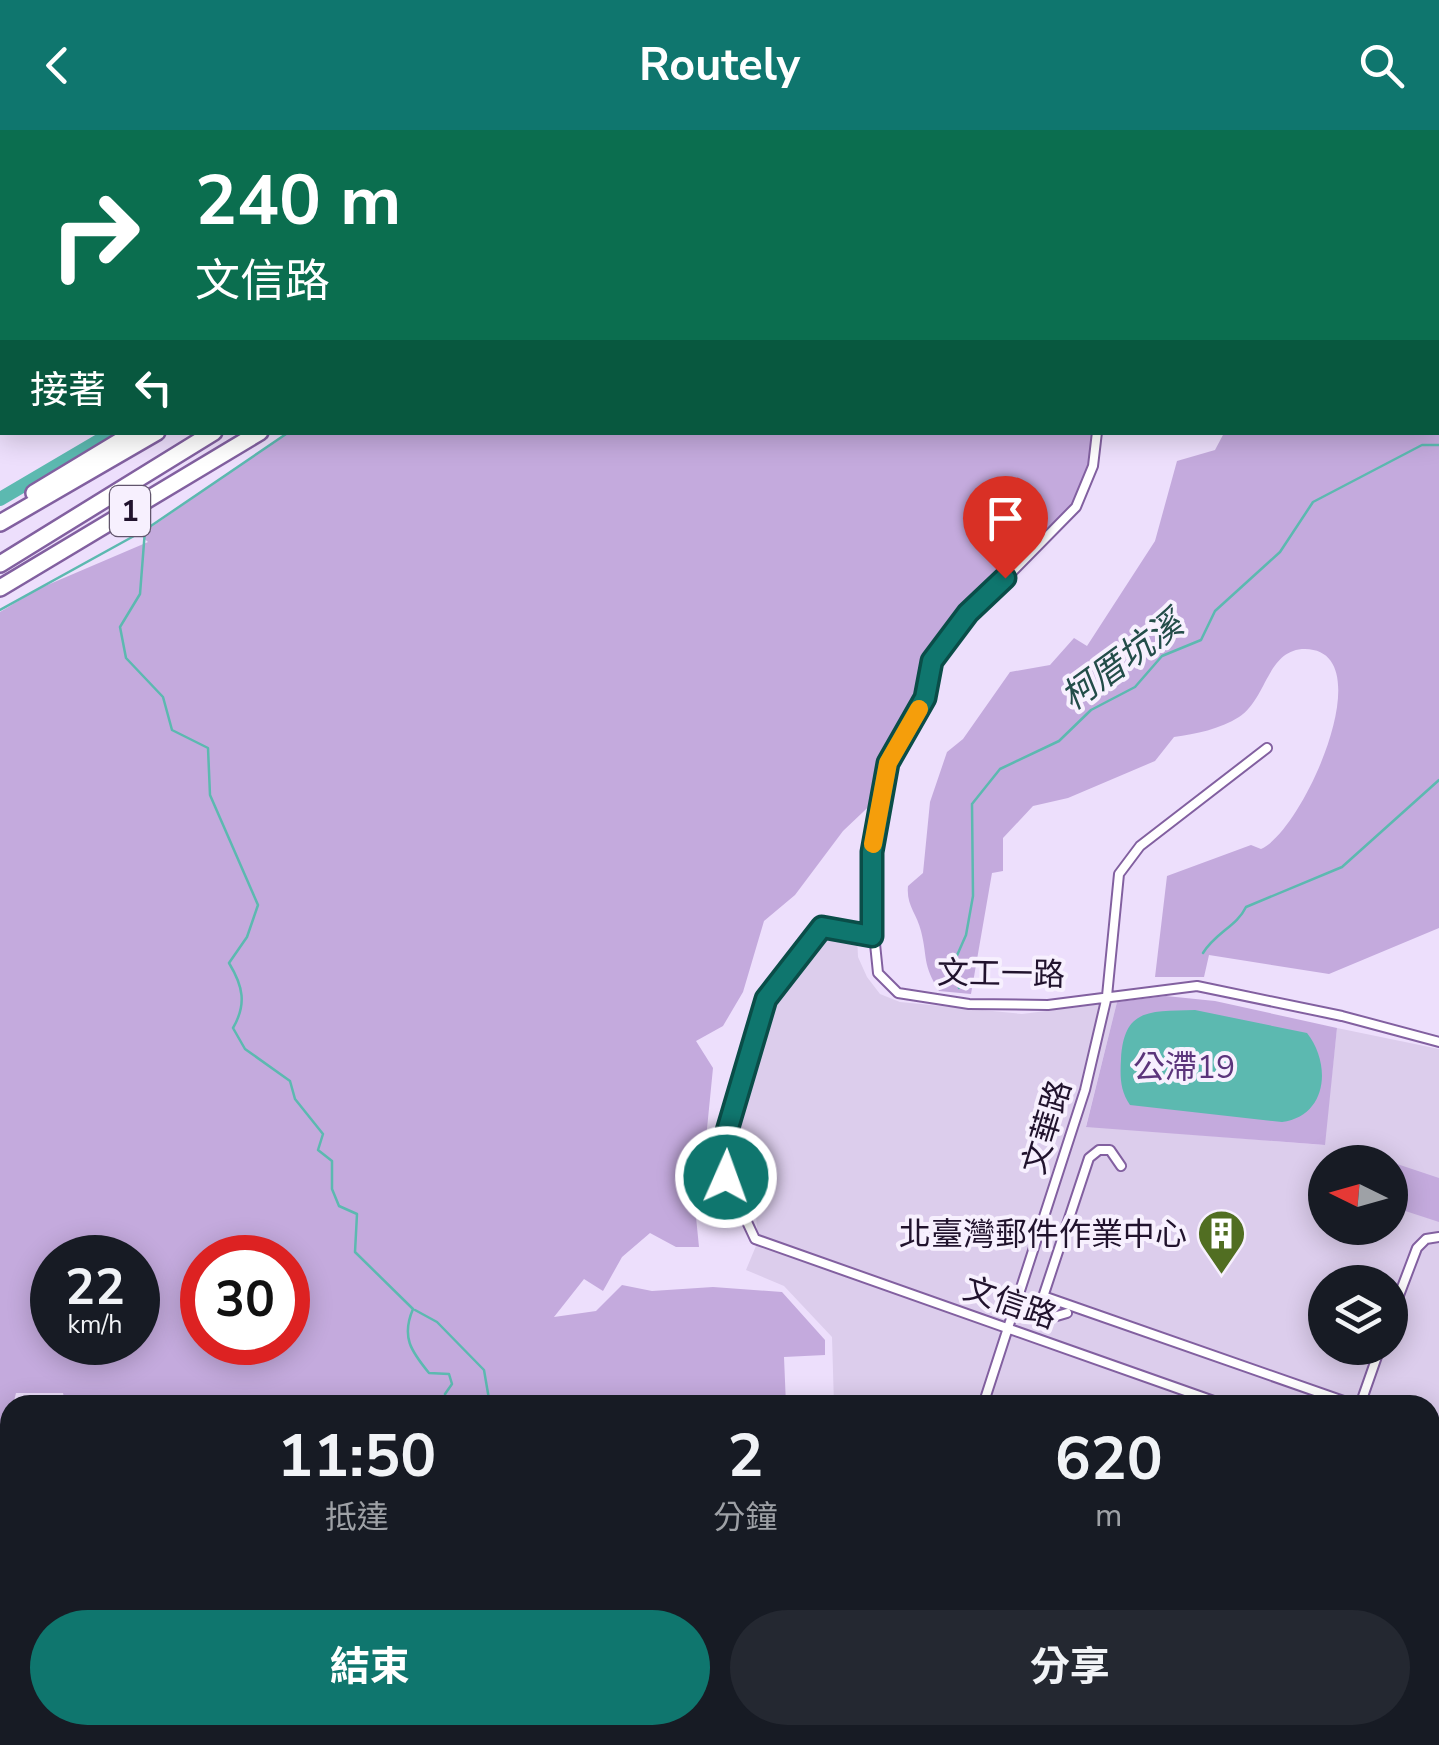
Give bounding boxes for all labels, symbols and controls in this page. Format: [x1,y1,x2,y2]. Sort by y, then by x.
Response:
text: Routely [639,35,800,96]
icon: back [30,38,85,93]
icon: search [1354,38,1409,93]
text: 240 m [195,153,401,249]
icon: right [30,170,160,300]
text: 文信路 [195,251,330,312]
icon: left [126,360,181,415]
text: 接著 [30,365,106,416]
pin [963,476,1048,579]
road number: 1 [110,486,150,536]
icon: arrive [978,491,1033,546]
water label: 柯厝坑溪 [1052,598,1196,721]
street label: 文工一路 [937,951,1065,997]
park label: 公滯19 [1133,1046,1235,1089]
street label: 文華路 [1012,1075,1082,1179]
position arrow [674,1125,778,1229]
north arrow [1308,1145,1408,1245]
map controls [1308,1145,1408,1365]
building icon: 北臺灣郵件作業中心 [1196,1208,1248,1276]
place label: 北臺灣郵件作業中心 [899,1213,1187,1256]
speed limit sign: 30 [180,1235,310,1365]
text: 22 [65,1253,125,1322]
button: layers [1308,1265,1408,1365]
street label: 文信路 [958,1267,1062,1339]
text: km/h [67,1308,123,1342]
text: 11:50 [277,1415,436,1497]
text: 2 [727,1415,763,1497]
text: 620 [1055,1418,1163,1500]
text: m [1095,1494,1122,1537]
text: 抵達 [325,1496,389,1539]
text: 分鐘 [713,1496,777,1539]
button: 結束 [30,1610,710,1725]
button: 分享 [730,1610,1410,1725]

